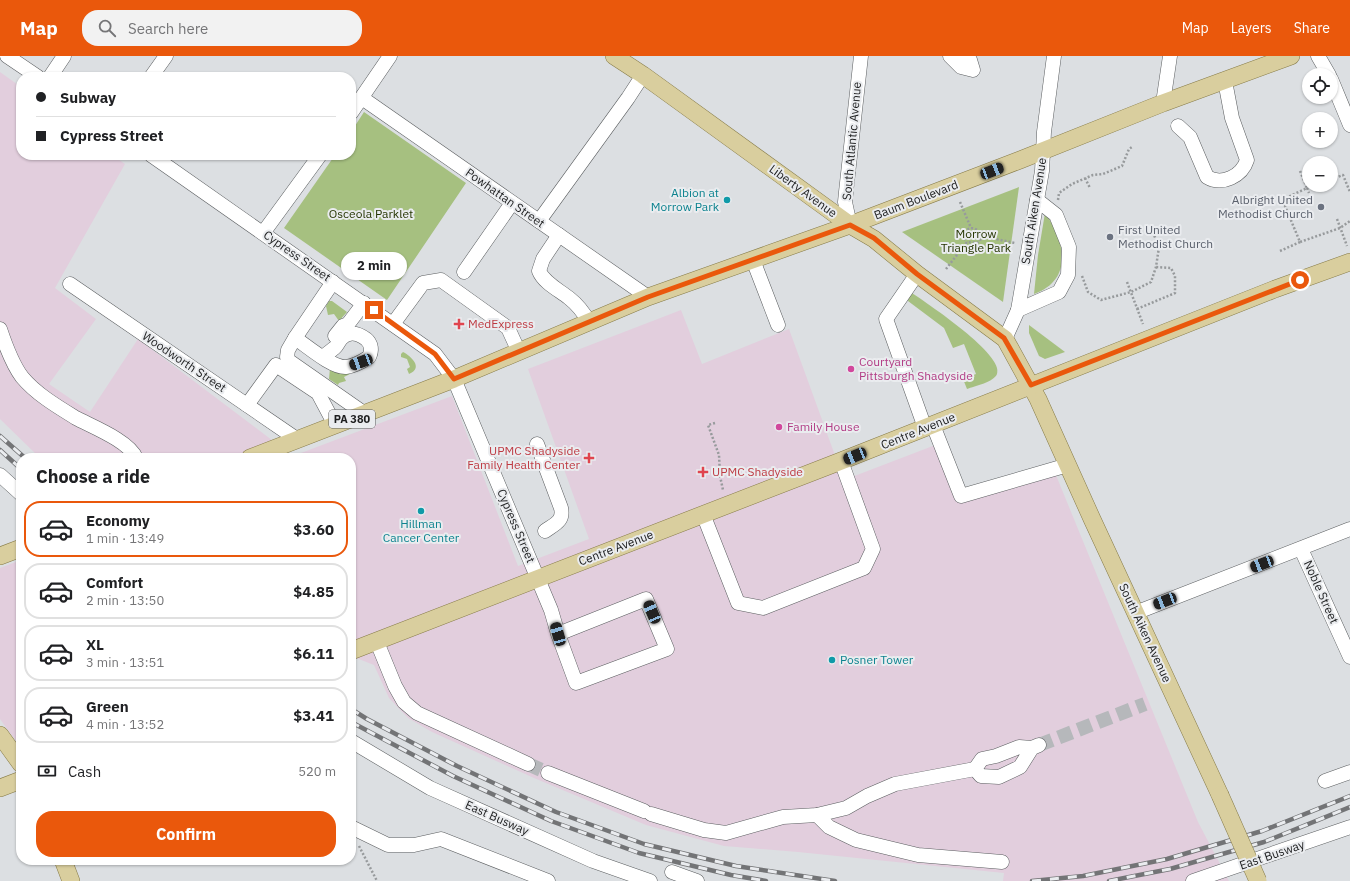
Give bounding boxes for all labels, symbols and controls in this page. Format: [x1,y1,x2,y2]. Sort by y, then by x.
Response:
search box [82,10,362,46]
text: Map [20,16,58,40]
icon: search [96,17,118,39]
text: Search here [128,19,208,38]
text: Map [1182,19,1209,37]
text: Layers [1231,19,1272,37]
text: Share [1294,19,1330,37]
map controls [1302,68,1338,192]
button: locate [1302,68,1338,104]
street label: South Atlantic Avenue [839,81,864,201]
text: Subway [60,88,116,107]
button: + [1302,112,1338,148]
text: Cypress Street [60,126,164,145]
street label: South Aiken Avenue [1018,156,1049,265]
button: − [1302,156,1338,192]
street label: Liberty Avenue [766,161,840,220]
car [979,161,1005,181]
street label: Powhattan Street [463,165,548,231]
street label: Baum Boulevard [872,177,960,222]
place label: Albion at Morrow Park [651,185,720,214]
place label: Albright United Methodist Church [1218,192,1313,221]
marker: Albion at Morrow Park [722,195,732,205]
marker: Albright United Methodist Church [1316,202,1326,212]
park label: Osceola Parklet [329,206,413,221]
place label: First United Methodist Church [1118,222,1213,251]
park label: Morrow Triangle Park [941,226,1012,255]
street label: Cypress Street [261,227,334,284]
marker: First United Methodist Church [1105,232,1115,242]
callout: 2 min [341,252,407,280]
text: 2 min [357,257,391,274]
route start [1291,271,1309,289]
route end [365,301,383,319]
place label: MedExpress [468,316,534,331]
marker: MedExpress [453,318,465,330]
street label: Woodworth Street [139,328,229,395]
car [348,352,374,372]
place label: Courtyard Pittsburgh Shadyside [859,354,973,383]
marker: Courtyard Pittsburgh Shadyside [846,364,856,374]
street label: Centre Avenue [878,409,958,452]
road number: PA 380 [329,410,375,428]
place label: Family House [787,419,860,434]
marker: Family House [774,422,784,432]
place label: UPMC Shadyside Family Health Center [467,443,581,472]
car [842,446,868,466]
marker: UPMC Shadyside Family Health Center [583,452,595,464]
place label: UPMC Shadyside [712,464,803,479]
text: Choose a ride [36,465,150,488]
marker: UPMC Shadyside [697,466,709,478]
street label: Cypress Street [494,487,539,565]
marker: Hillman Cancer Center [416,506,426,516]
icon: car [38,511,74,547]
text: Economy [86,511,150,530]
place label: Hillman Cancer Center [383,516,460,545]
text: $3.60 [293,520,334,539]
street label: Centre Avenue [576,526,656,569]
text: 1 min · 13:49 [86,530,164,547]
car [1249,554,1275,574]
street label: Noble Street [1301,558,1342,626]
icon: car [38,573,74,609]
text: Comfort [86,573,143,592]
street label: South Aiken Avenue [1116,581,1175,685]
text: $4.85 [293,582,334,601]
car [1152,591,1178,611]
text: 2 min · 13:50 [86,592,164,609]
car [642,599,662,625]
car [549,621,567,647]
icon: car [38,635,74,671]
text: XL [86,635,104,654]
text: $6.11 [293,644,334,663]
place label: Posner Tower [840,652,914,667]
text: 3 min · 13:51 [86,654,164,671]
marker: Posner Tower [827,655,837,665]
icon: car [38,697,74,733]
text: Green [86,697,129,716]
text: $3.41 [293,706,334,725]
text: 4 min · 13:52 [86,716,164,733]
icon: cash [36,760,58,782]
text: Cash [68,762,101,781]
text: 520 m [298,763,336,780]
street label: East Busway [463,797,531,838]
button: Confirm [36,811,336,857]
street label: East Busway [1237,836,1306,873]

